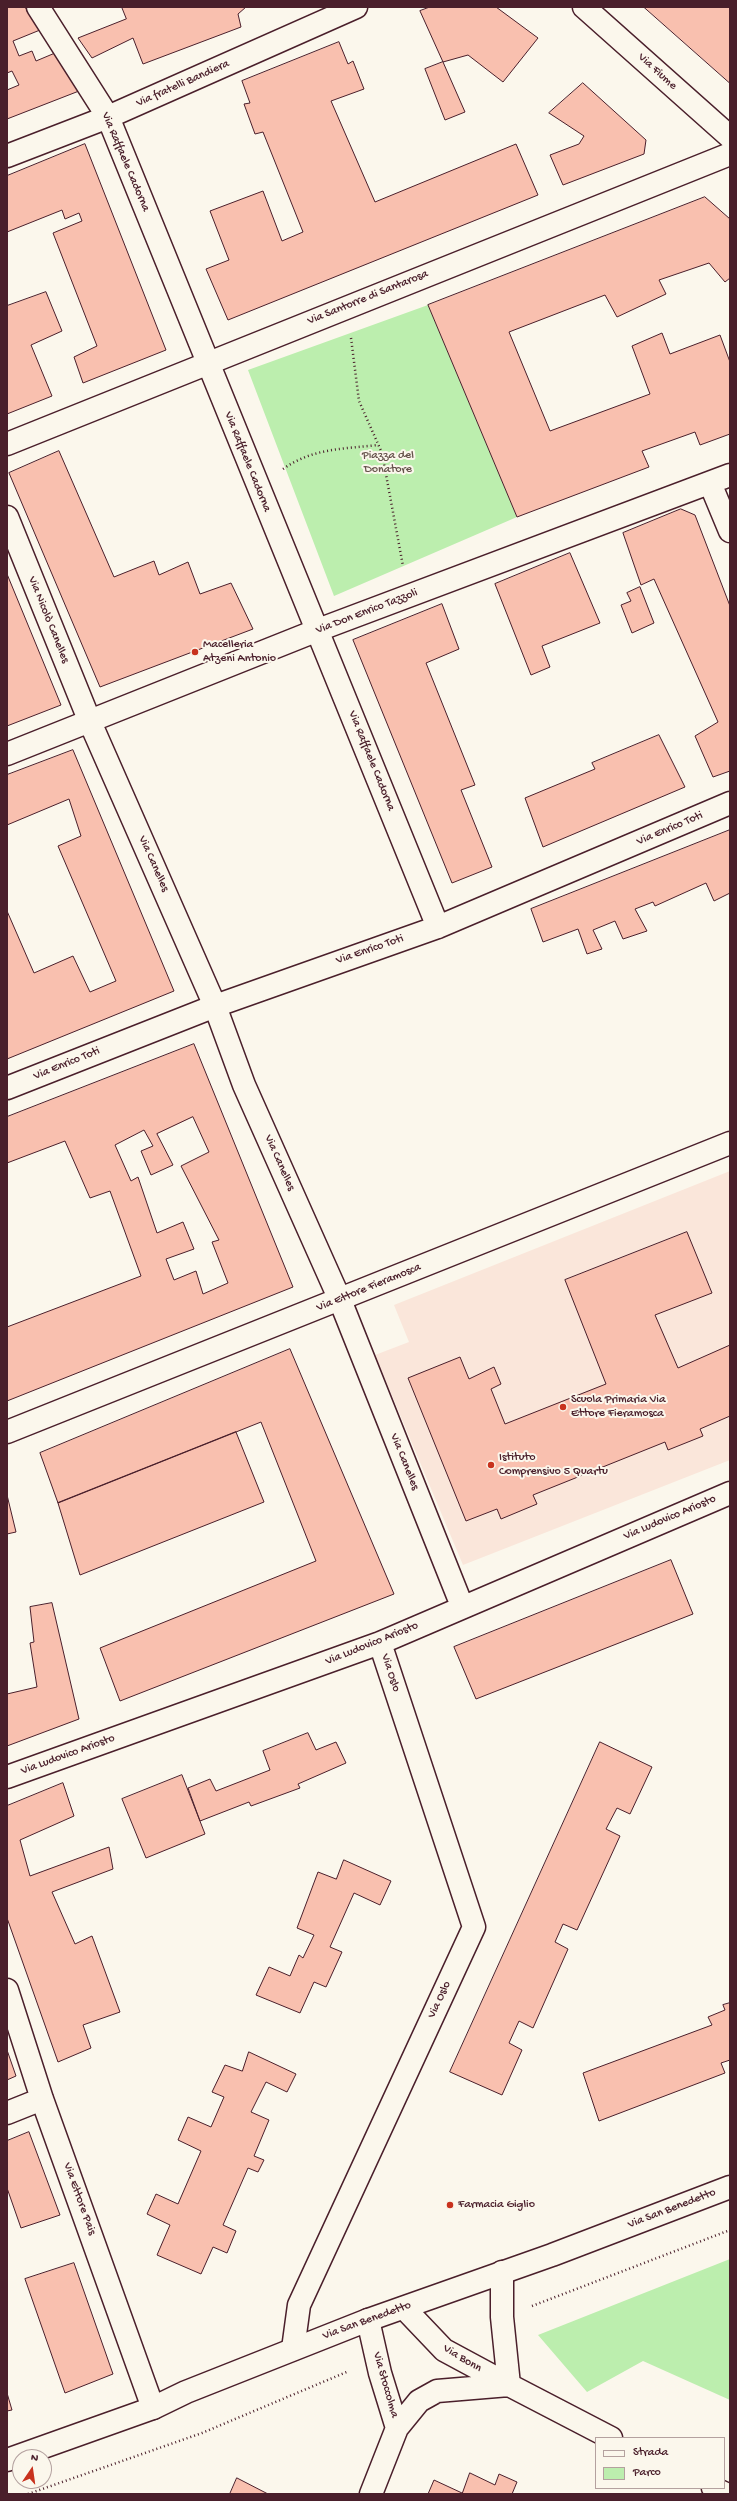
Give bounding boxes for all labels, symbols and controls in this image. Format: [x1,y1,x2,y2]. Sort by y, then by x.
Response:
street label: Via Fiume [634,51,680,93]
street label: Via fratelli Bandiera [134,57,232,111]
street label: Via Raffaele Cadorna [98,110,152,214]
street label: Via Santorre di Santarosa [306,267,430,329]
street label: Via Raffaele Cadorna [220,410,274,514]
park label: Piazza del Donatore [362,449,414,477]
street label: Via Nicolò Canelles [24,575,72,665]
street label: Via Don Enrico Tazzoli [314,586,420,638]
place label: Macelleria Atzeni Antonio [203,638,276,666]
marker: Macelleria Atzeni Antonio [190,647,200,657]
street label: Via Raffaele Cadorna [344,709,398,813]
street label: Via Enrico Toti [635,809,705,849]
street label: Via Canelles [134,834,172,894]
street label: Via Enrico Toti [334,932,406,968]
street label: Via Enrico Toti [32,1044,102,1084]
street label: Via Canelles [260,1133,298,1193]
street label: Via Ettore Fieramosca [315,1260,423,1316]
place label: Scuola Primaria Via Ettore Fieramosca [571,1393,666,1421]
marker: Scuola Primaria Via Ettore Fieramosca [558,1402,568,1412]
street label: Via Canelles [386,1432,422,1492]
place label: Istituto Comprensivo 5 Quartu [499,1451,608,1479]
marker: Istituto Comprensivo 5 Quartu [486,1460,496,1470]
street label: Via Ludovico Ariosto [622,1492,718,1544]
street label: Via Ludovico Ariosto [323,1619,421,1669]
street label: Via Oslo [377,1652,403,1694]
street label: Via Ludovico Ariosto [19,1731,117,1779]
street label: Via Oslo [425,1979,455,2021]
street label: Via Ettore Pais [59,2161,99,2237]
street label: Via San Benedetto [626,2186,718,2232]
place label: Farmacia Giglio [458,2198,535,2212]
marker: Farmacia Giglio [445,2200,455,2210]
street label: Via San Benedetto [321,2298,413,2344]
street label: Via Bonn [440,2342,484,2376]
street label: Via Stoccolma [369,2350,401,2420]
legend [595,2437,725,2489]
text: Strada [633,2446,668,2460]
north arrow [12,2449,52,2489]
text: N [30,2452,39,2465]
text: Parco [633,2466,661,2480]

